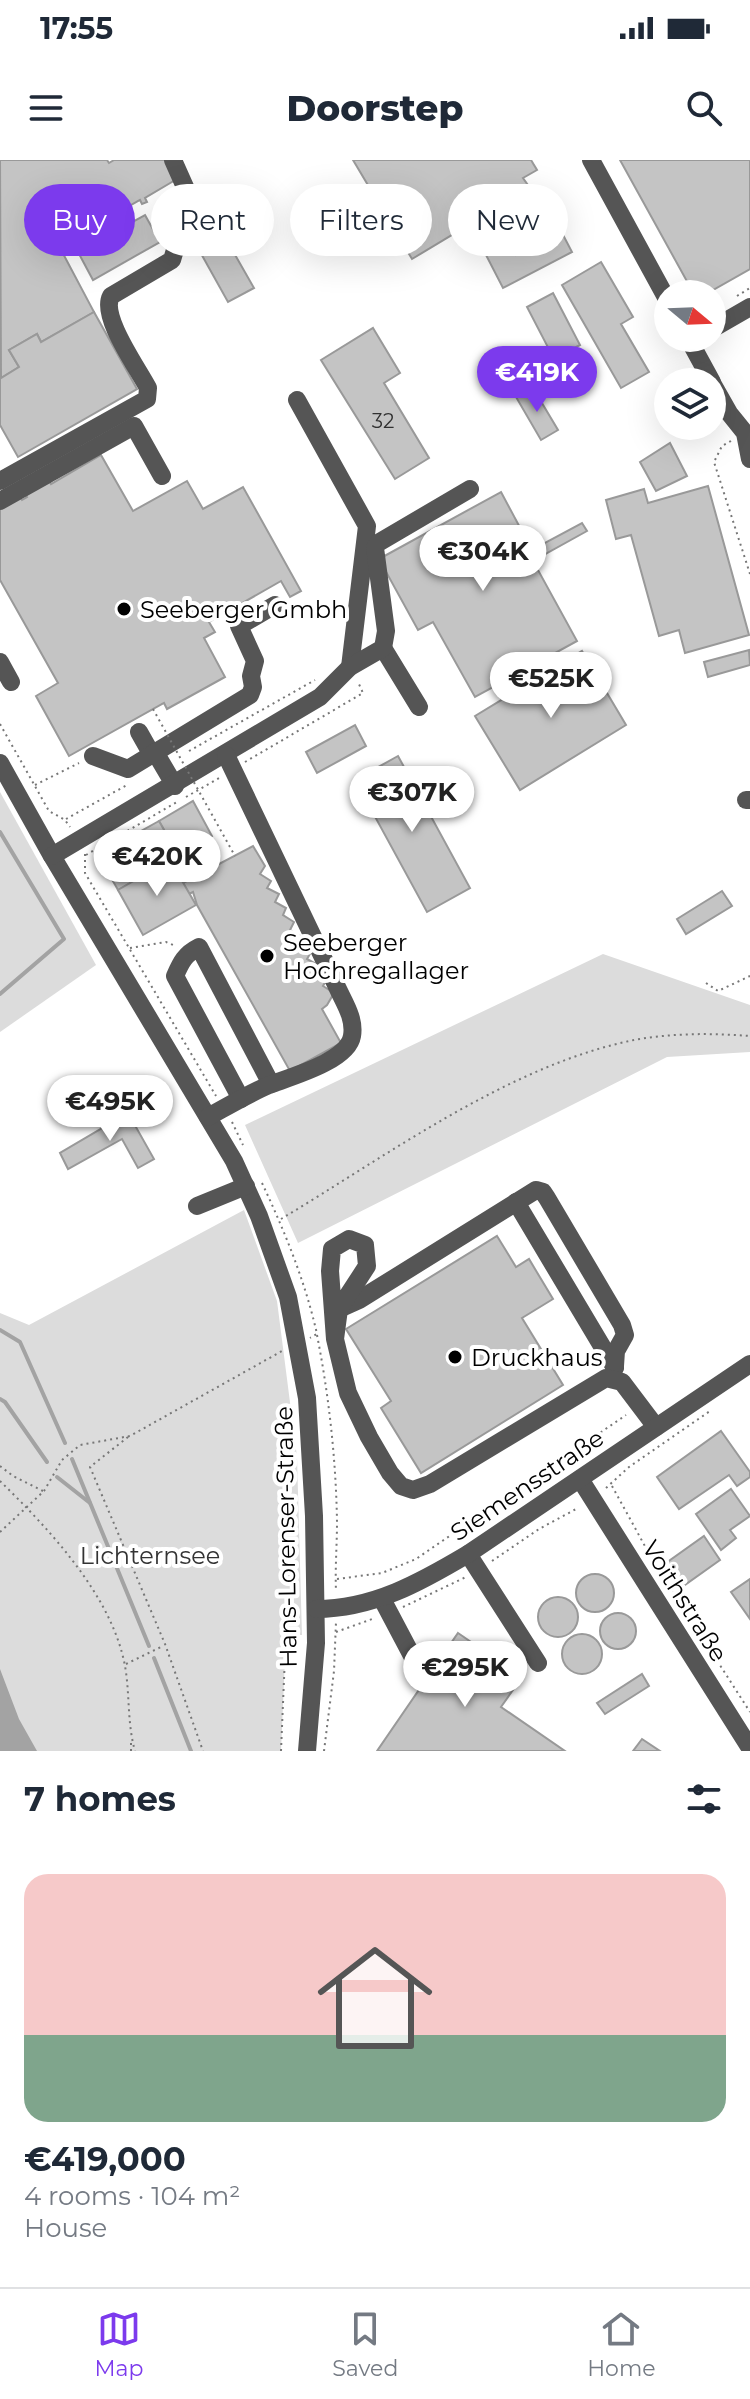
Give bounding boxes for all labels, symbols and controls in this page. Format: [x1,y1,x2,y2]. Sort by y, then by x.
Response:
text: 17:55 [40,10,113,47]
icon: menu [24,86,68,130]
text: Doorstep [287,86,463,130]
icon: search [682,86,726,130]
chip: Buy [24,184,135,256]
chip: Rent [151,184,274,256]
chip: Filters [290,184,432,256]
chip: New [448,184,568,256]
north arrow [654,280,726,352]
map controls [654,280,726,440]
pin: €419K [481,346,593,414]
text: €419K [495,356,579,388]
button: layers [654,368,726,440]
house number: 32 [372,409,394,433]
pin: €304K [427,525,539,593]
text: €304K [437,535,529,567]
place label: Seeberger Gmbh [140,595,347,624]
marker: Seeberger Gmbh [115,600,133,618]
pin: €525K [495,652,607,720]
text: €525K [508,662,594,694]
pin: €307K [356,766,468,834]
text: €307K [367,776,457,808]
pin: €420K [101,830,213,898]
text: €420K [112,840,202,872]
place label: Seeberger Hochregallager [283,928,469,985]
marker: Seeberger Hochregallager [258,947,276,965]
pin: €495K [54,1075,166,1143]
text: €495K [65,1085,155,1117]
place label: Druckhaus [471,1343,602,1372]
marker: Druckhaus [446,1348,464,1366]
street label: Hans-Lorenser-Straße [269,1406,303,1668]
street label: Siemensstraße [445,1423,609,1547]
street label: Voithstraße [636,1535,734,1667]
park label: Lichternsee [80,1541,220,1570]
pin: €295K [409,1641,521,1709]
text: €295K [421,1651,509,1683]
icon: filters [682,1777,726,1821]
text: 7 homes [24,1778,176,1820]
icon: home [303,1926,447,2070]
text: €419,000 [24,2138,186,2180]
text: 4 rooms · 104 m² [24,2180,241,2212]
text: House [24,2212,107,2244]
tab: Map [94,2307,143,2382]
tab: Saved [332,2307,398,2382]
tab: Home [587,2307,656,2382]

